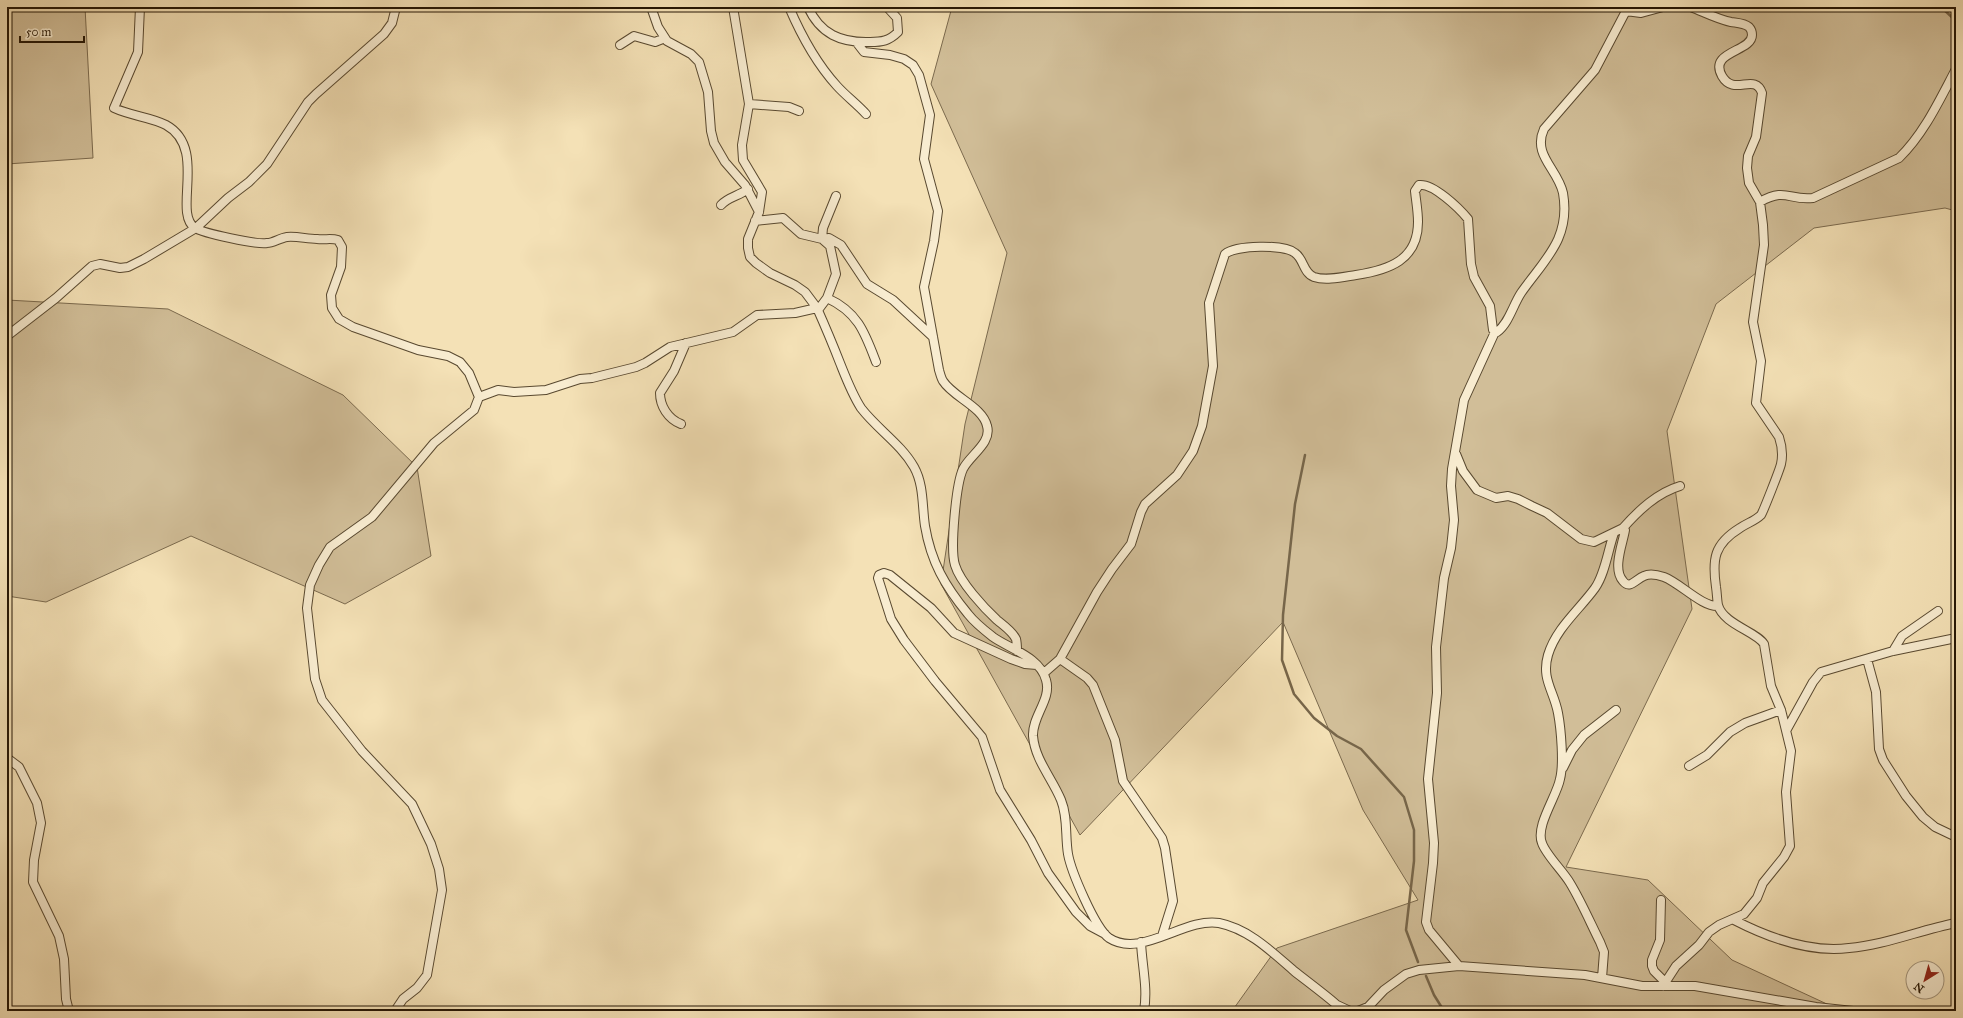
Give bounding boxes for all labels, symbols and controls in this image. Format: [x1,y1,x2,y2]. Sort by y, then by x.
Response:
scale bar [20,18,84,44]
text: 50 m [26,25,51,39]
north arrow [1905,960,1945,1000]
text: N [1911,979,1927,996]

